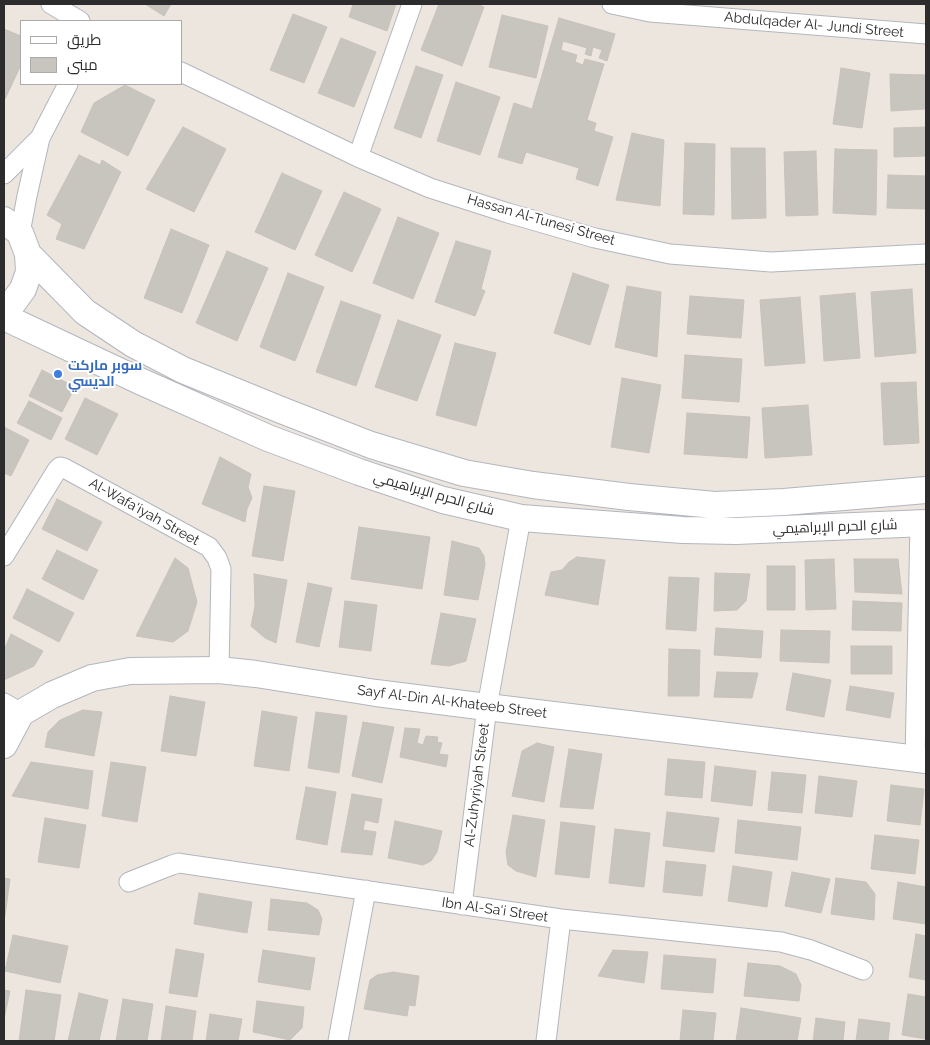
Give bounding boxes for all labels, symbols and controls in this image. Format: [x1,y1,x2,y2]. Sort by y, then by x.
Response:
street label: Abdulqader Al- Jundi Street [723,9,905,41]
legend [20,20,182,85]
text: طريق [67,31,101,49]
text: مبنى [67,56,98,74]
street label: Hassan Al-Tunesi Street [465,191,617,249]
place label: سوبر ماركت الديسي [68,358,142,391]
marker: سوبر ماركت الديسي [52,368,64,380]
street label: شارع الحرم الإبراهيمي [372,469,496,519]
street label: Al-Wafa'iyah Street [86,475,202,549]
street label: شارع الحرم الإبراهيمي [772,516,898,538]
street label: Sayf Al-Din Al-Khateeb Street [356,682,548,722]
street label: Al-Zuhyriyah Street [461,722,493,848]
street label: Ibn Al-Sa'i Street [441,894,549,926]

